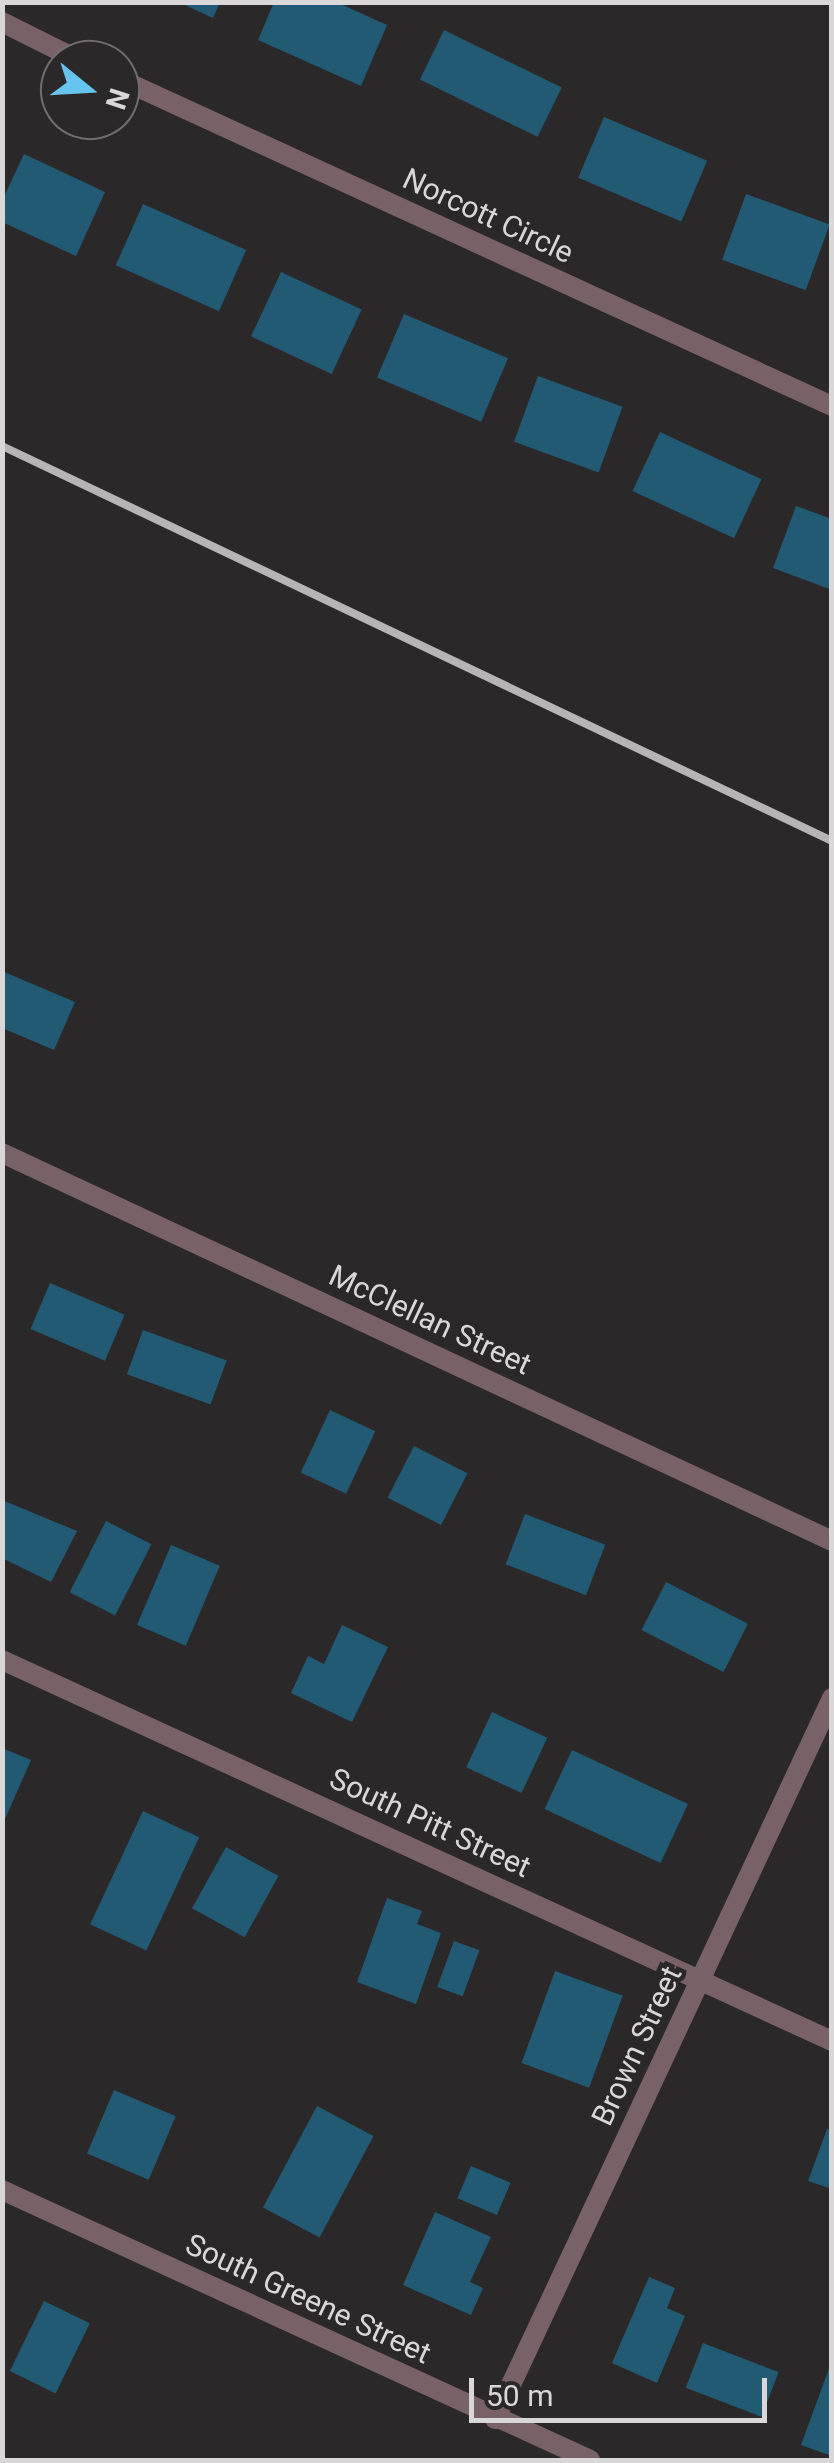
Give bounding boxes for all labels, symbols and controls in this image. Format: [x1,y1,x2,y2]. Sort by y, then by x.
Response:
north arrow [40,40,140,140]
text: N [98,84,136,113]
street label: Norcott Circle [397,161,579,271]
street label: McClellan Street [323,1257,537,1383]
street label: South Pitt Street [324,1761,536,1885]
street label: Brown Street [584,1961,690,2131]
street label: South Greene Street [180,2226,436,2372]
scale bar [474,2358,772,2420]
text: 50 m [486,2378,553,2413]

